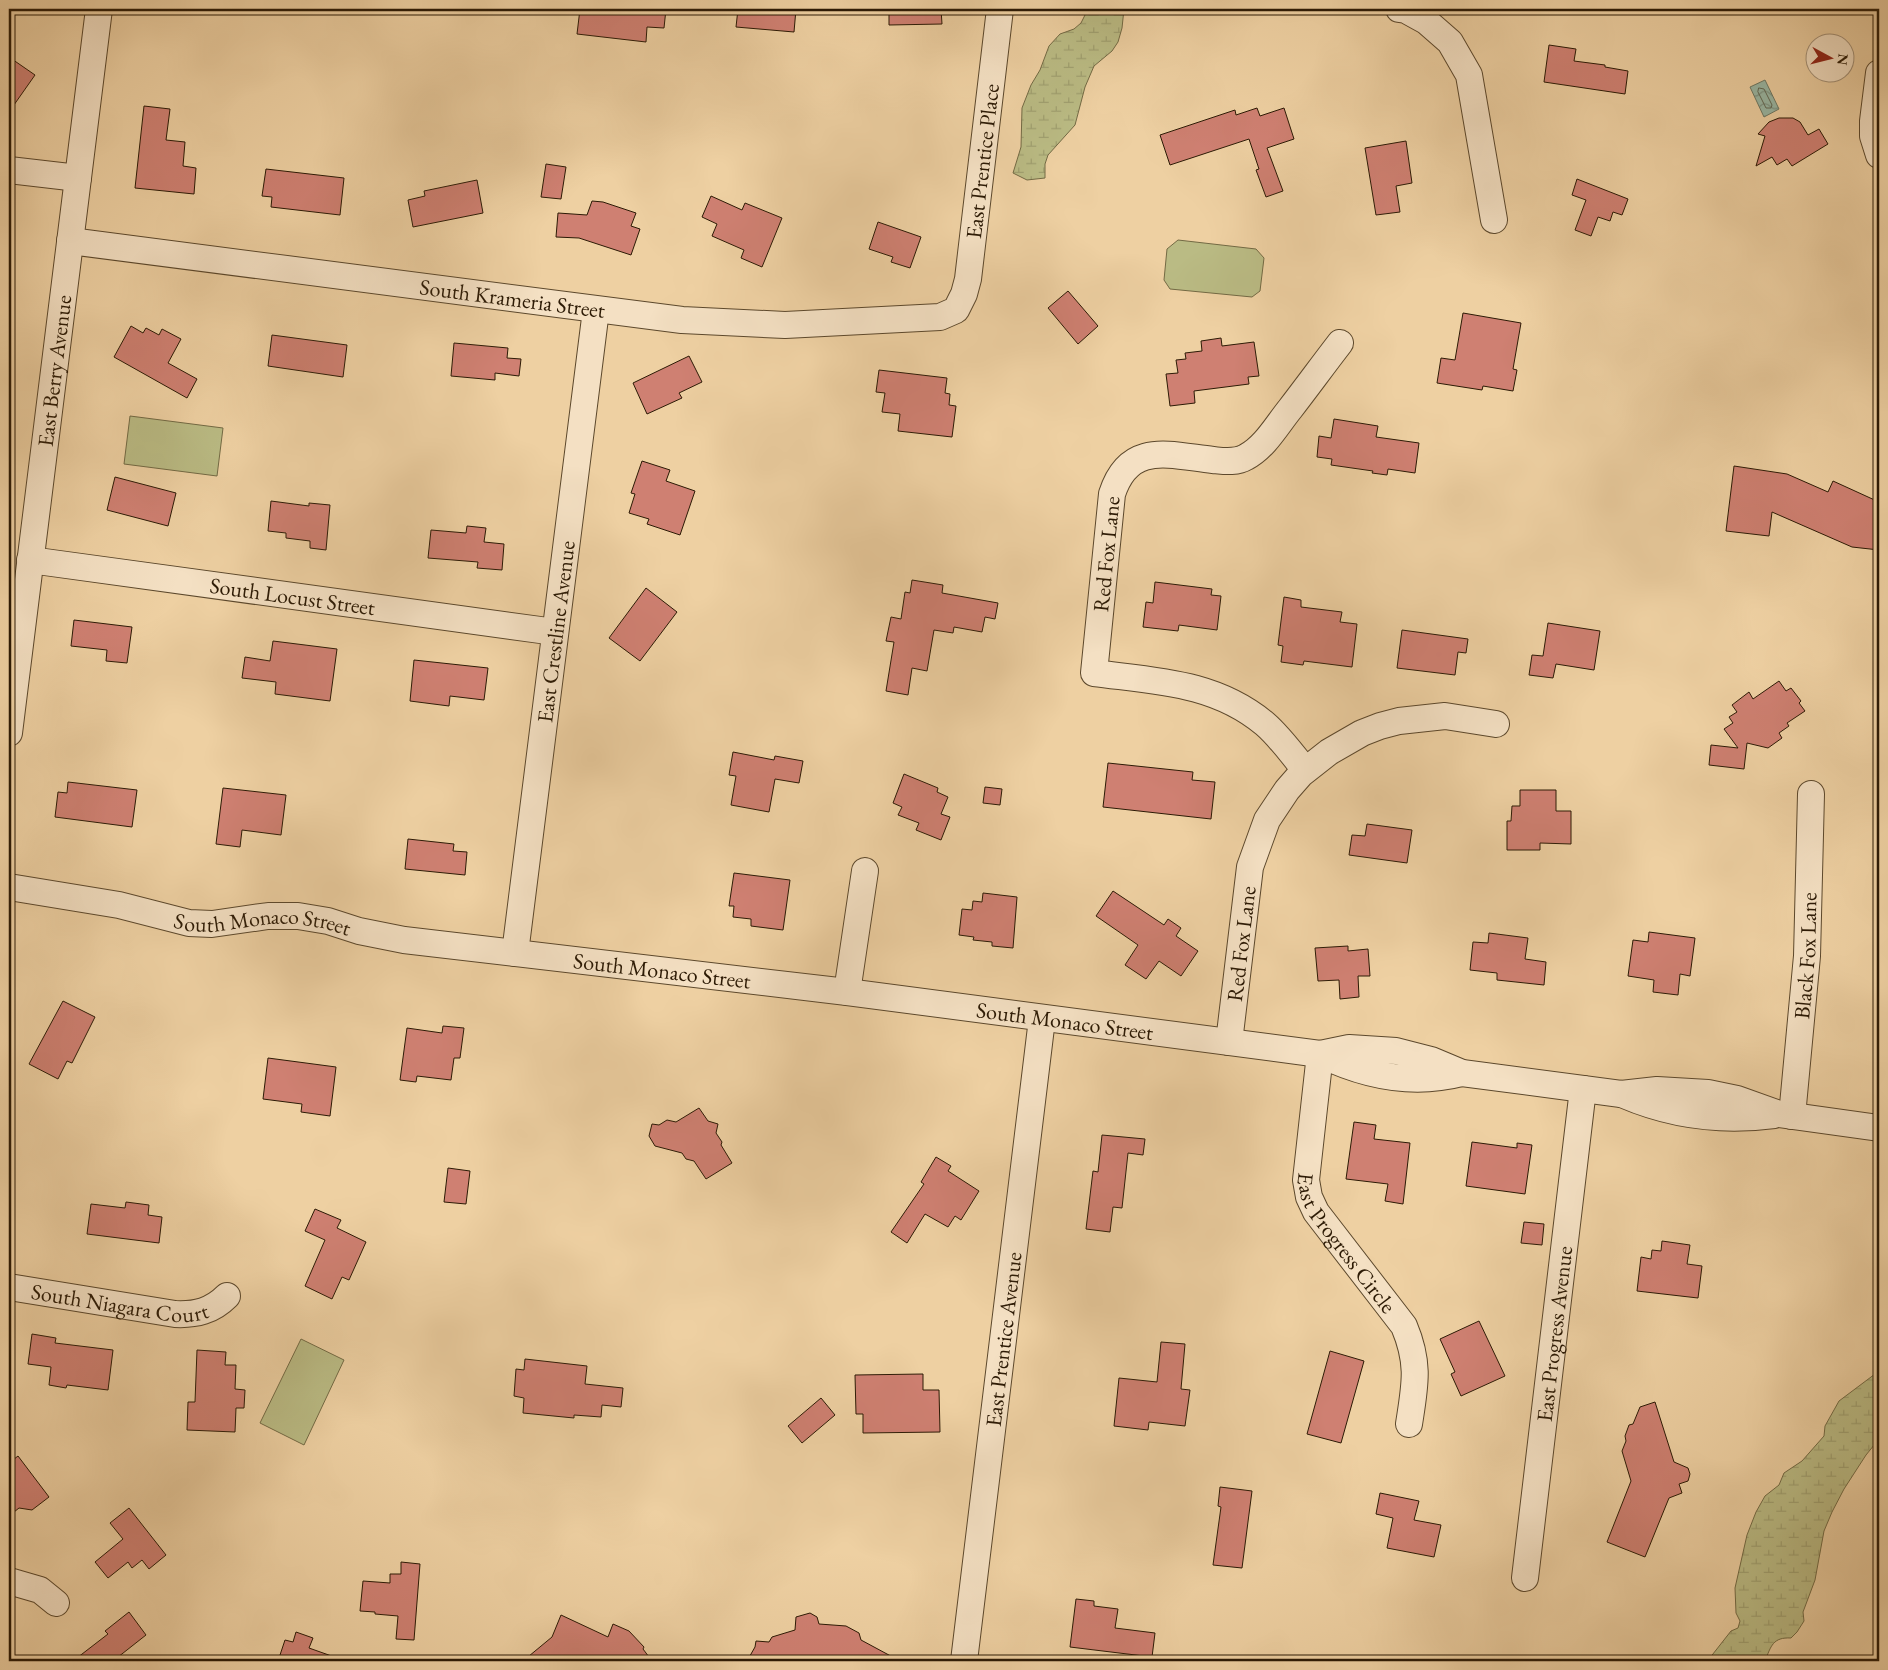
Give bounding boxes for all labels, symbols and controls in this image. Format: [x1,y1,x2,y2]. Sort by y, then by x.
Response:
north arrow [1806,32,1856,82]
text: N [1833,53,1853,67]
street label: East Prentice Place [959,82,1006,240]
street label: South Krameria Street [418,272,607,325]
street label: East Berry Avenue [31,293,78,448]
street label: Red Fox Lane [1086,494,1127,613]
street label: East Crestline Avenue [530,539,582,724]
street label: South Locust Street [208,571,377,622]
street label: Red Fox Lane [1220,884,1263,1003]
street label: Black Fox Lane [1787,891,1824,1020]
street label: South Monaco Street [171,902,355,942]
street label: South Monaco Street [572,946,752,996]
street label: South Monaco Street [975,995,1155,1047]
street label: East Progress Circle [1291,1171,1403,1320]
street label: East Progress Avenue [1530,1244,1579,1423]
street label: East Prentice Avenue [979,1250,1029,1428]
street label: South Niagara Court [29,1277,212,1329]

